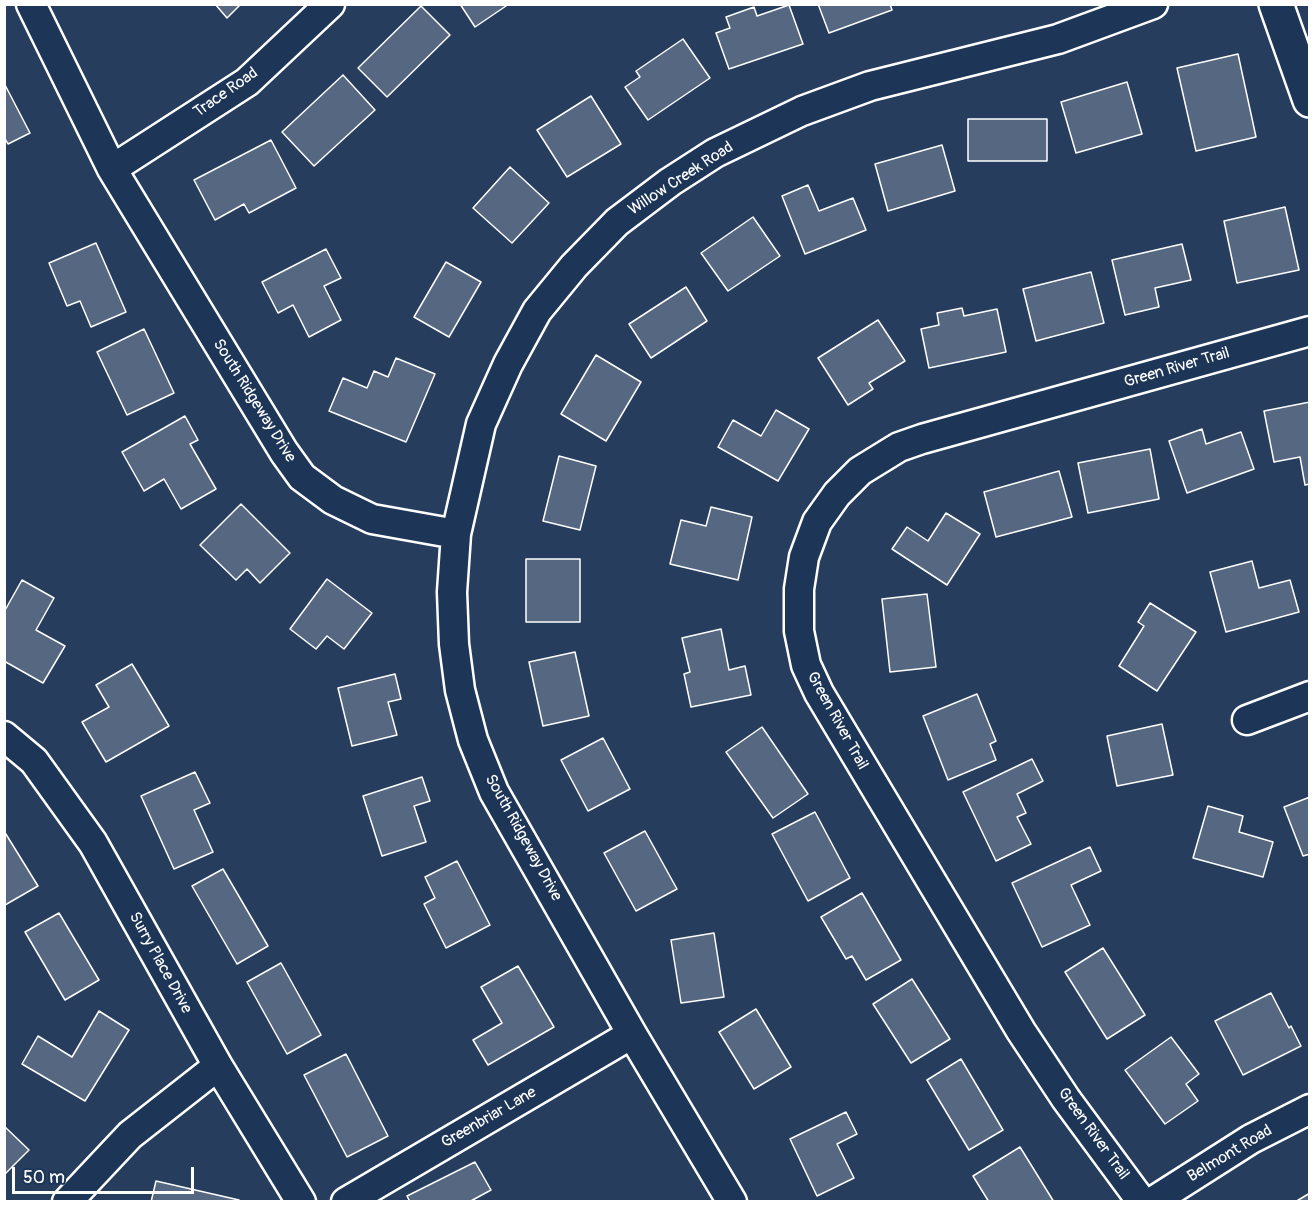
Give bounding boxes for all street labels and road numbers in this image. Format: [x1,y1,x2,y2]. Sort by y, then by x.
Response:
street label: Trace Road [190,64,262,122]
street label: Willow Creek Road [625,138,737,220]
street label: South Ridgeway Drive [208,336,300,466]
street label: Green River Trail [1122,344,1232,392]
street label: Green River Trail [802,669,872,773]
street label: South Ridgeway Drive [480,771,566,905]
street label: Surry Place Drive [124,909,196,1017]
street label: Greenbriar Lane [438,1083,540,1153]
street label: Green River Trail [1053,1084,1133,1184]
street label: Belmont Road [1184,1121,1276,1187]

